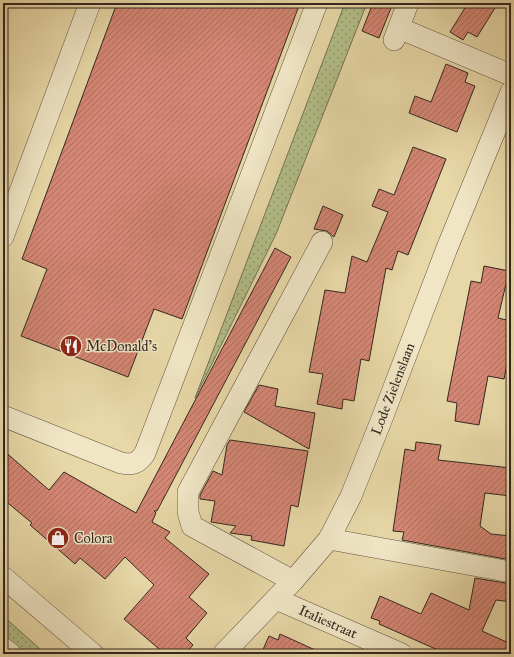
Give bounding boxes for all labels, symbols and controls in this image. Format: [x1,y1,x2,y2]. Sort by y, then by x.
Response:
restaurant icon: McDonald's [58,333,84,359]
place label: McDonald's [86,338,157,355]
street label: Lode Zielenslaan [368,340,418,437]
shop icon: Colora [45,525,71,551]
place label: Colora [74,530,113,547]
street label: Italiestraat [296,602,360,642]

